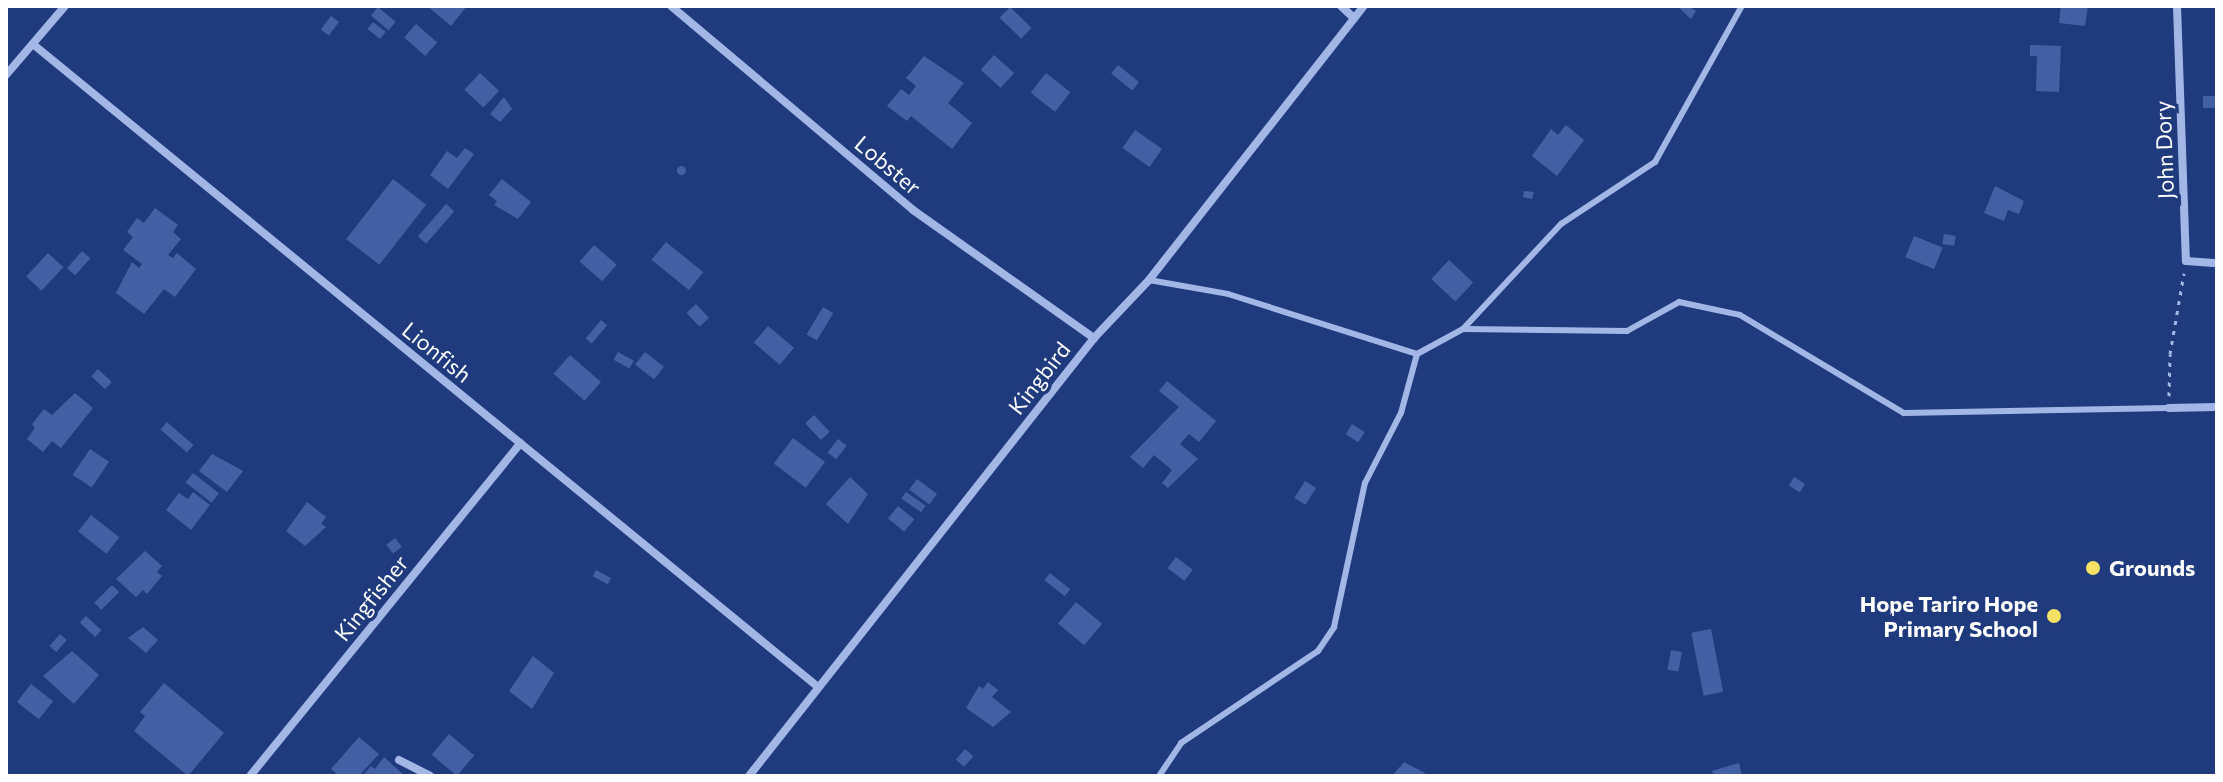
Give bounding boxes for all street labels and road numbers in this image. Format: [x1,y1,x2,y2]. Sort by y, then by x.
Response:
street label: John Dory [2149,100,2179,200]
street label: Lobster [850,130,926,200]
street label: Lionfish [397,316,477,388]
street label: Kingbird [1003,336,1075,420]
street label: Kingfisher [329,550,413,646]

